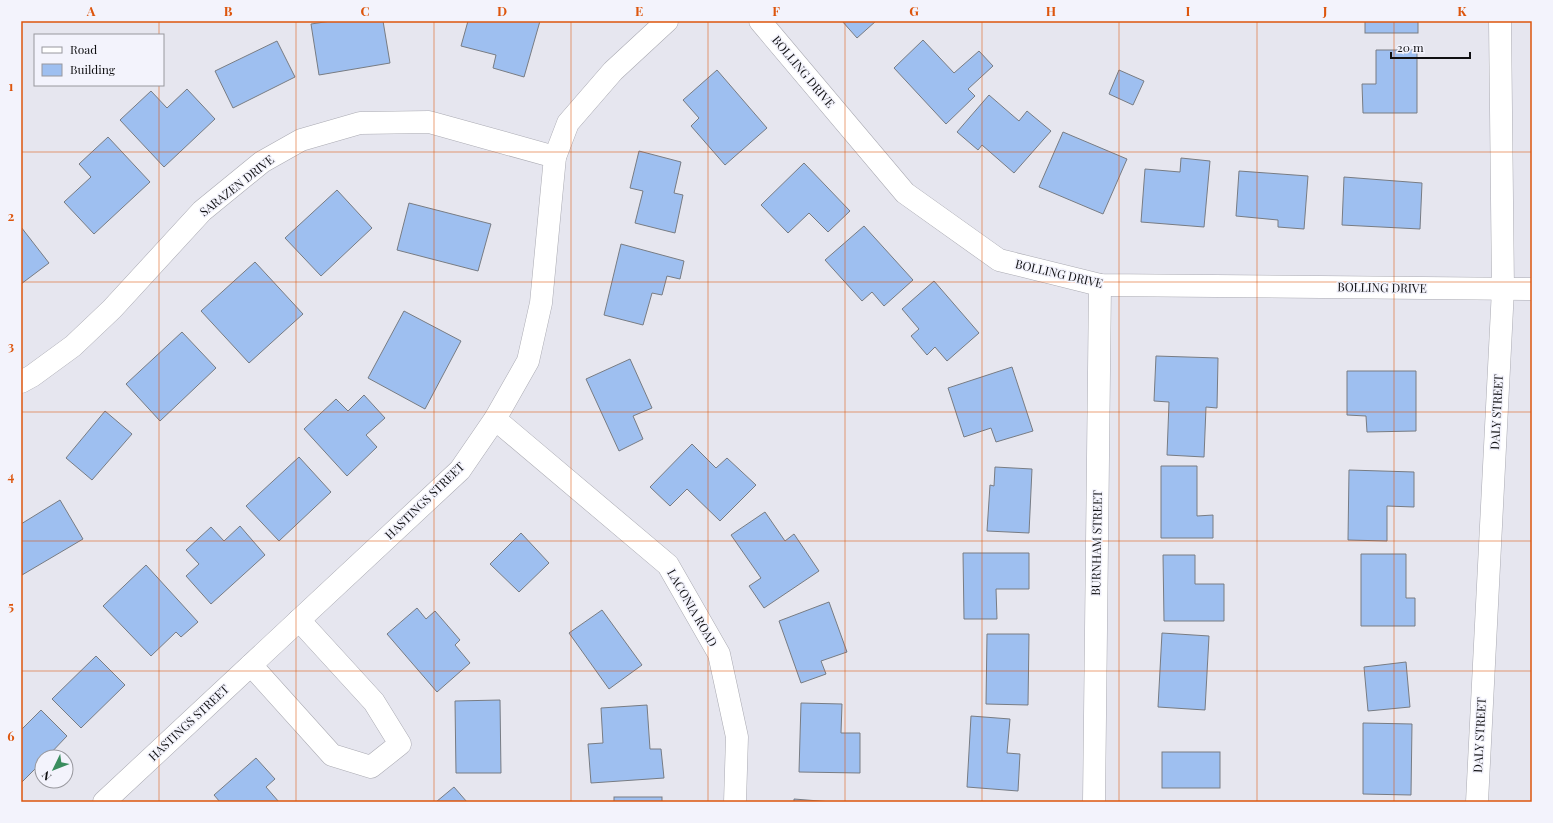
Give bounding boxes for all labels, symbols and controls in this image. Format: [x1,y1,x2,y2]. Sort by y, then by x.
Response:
text: A [86,2,96,19]
text: B [224,2,233,19]
text: C [360,2,370,19]
text: D [497,2,507,19]
text: E [635,2,643,19]
text: F [772,2,780,19]
text: G [909,2,919,19]
text: H [1046,2,1056,19]
text: I [1186,2,1191,19]
text: J [1322,2,1328,19]
text: K [1457,2,1467,19]
street label: BOLLING DRIVE [769,32,839,111]
legend [34,34,164,86]
scale bar [1391,34,1470,60]
text: 20 m [1397,39,1424,55]
text: Road [70,41,97,57]
text: Building [70,61,116,77]
text: 1 [9,77,14,94]
street label: SARAZEN DRIVE [196,151,277,219]
text: 2 [8,207,15,224]
street label: BOLLING DRIVE [1014,255,1105,291]
street label: BOLLING DRIVE [1337,278,1427,296]
text: 3 [8,337,14,354]
street label: DALY STREET [1486,373,1506,450]
street label: HASTINGS STREET [381,458,468,542]
text: 4 [8,467,15,484]
street label: BURNHAM STREET [1087,490,1105,596]
street label: LACONIA ROAD [664,566,722,649]
text: 5 [8,597,14,614]
street label: HASTINGS STREET [145,680,232,764]
street label: DALY STREET [1469,696,1489,773]
text: 6 [7,727,15,744]
north arrow [34,749,74,789]
text: N [38,768,55,784]

